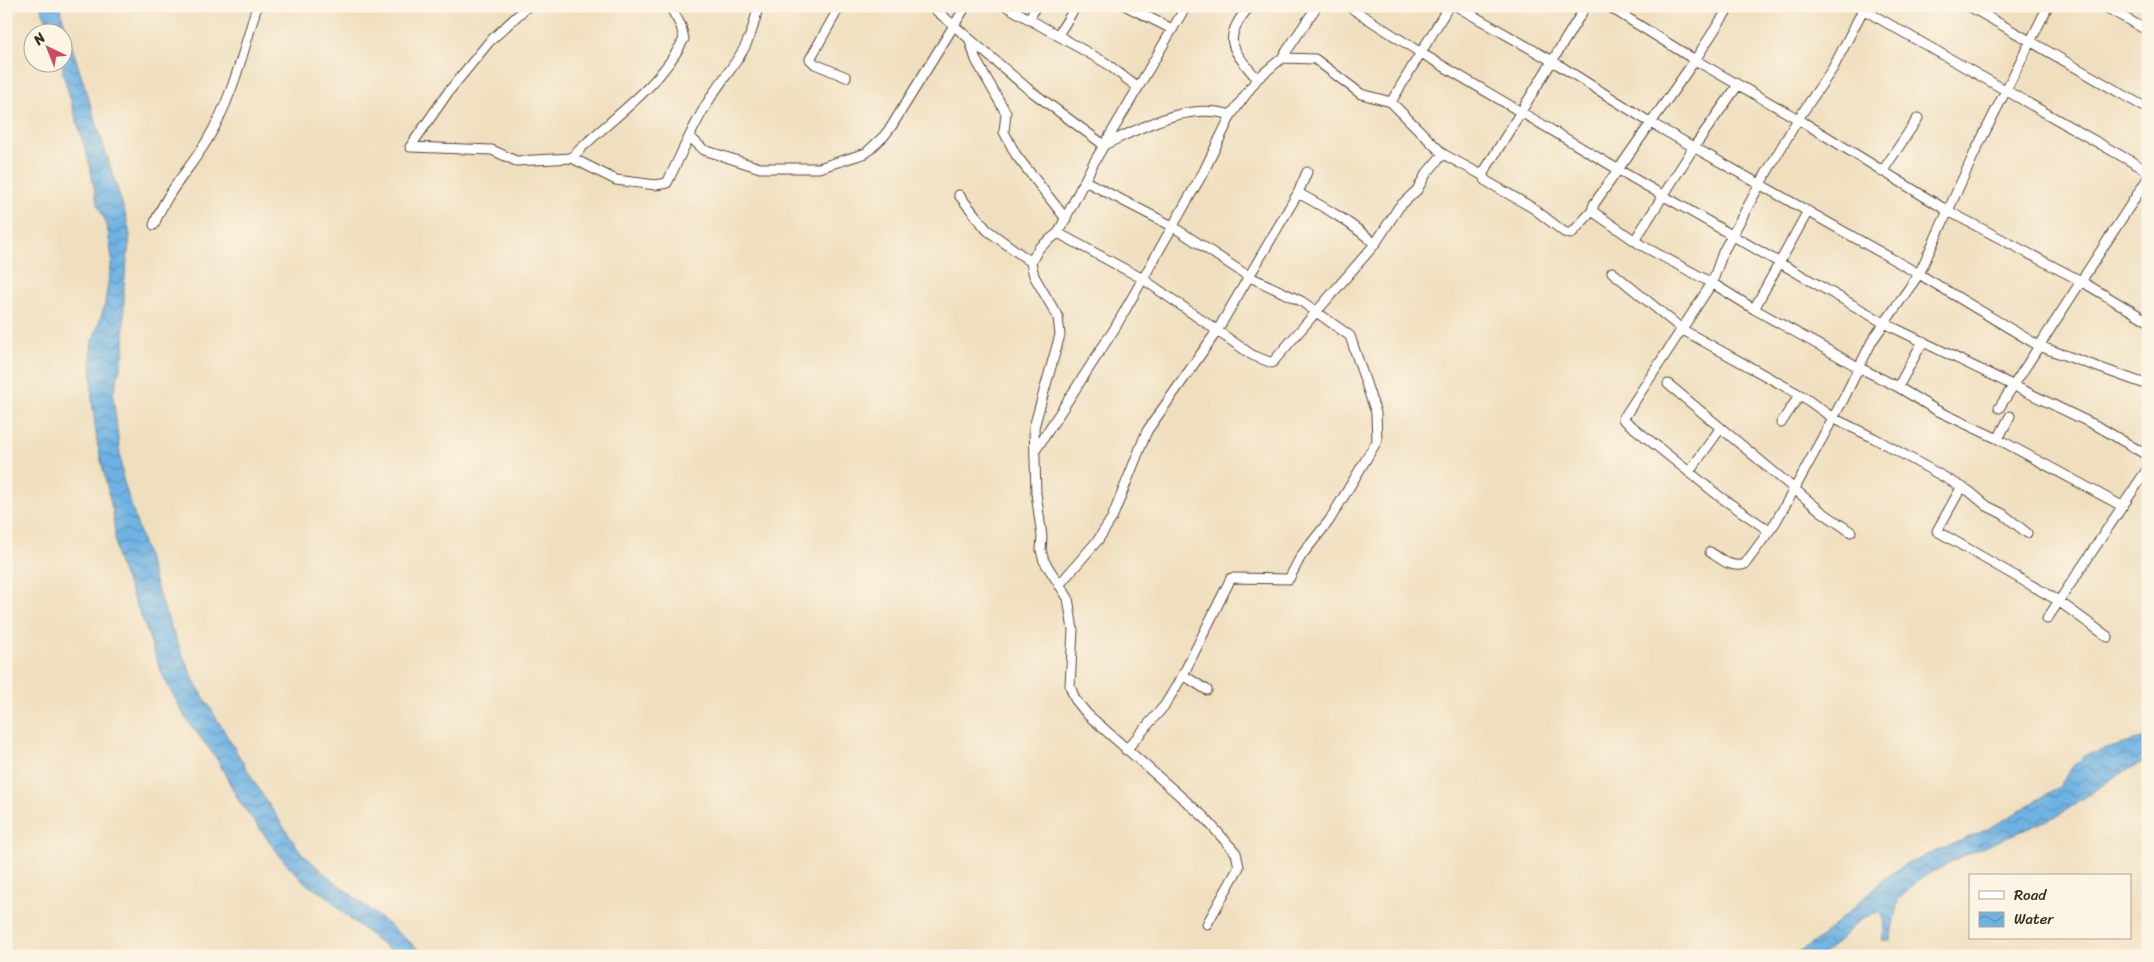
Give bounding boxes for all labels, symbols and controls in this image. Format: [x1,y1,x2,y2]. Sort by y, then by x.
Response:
north arrow [22,22,72,72]
text: N [27,26,52,52]
legend [1969,874,2132,940]
text: Road [2014,882,2047,908]
text: Water [2014,906,2054,932]

